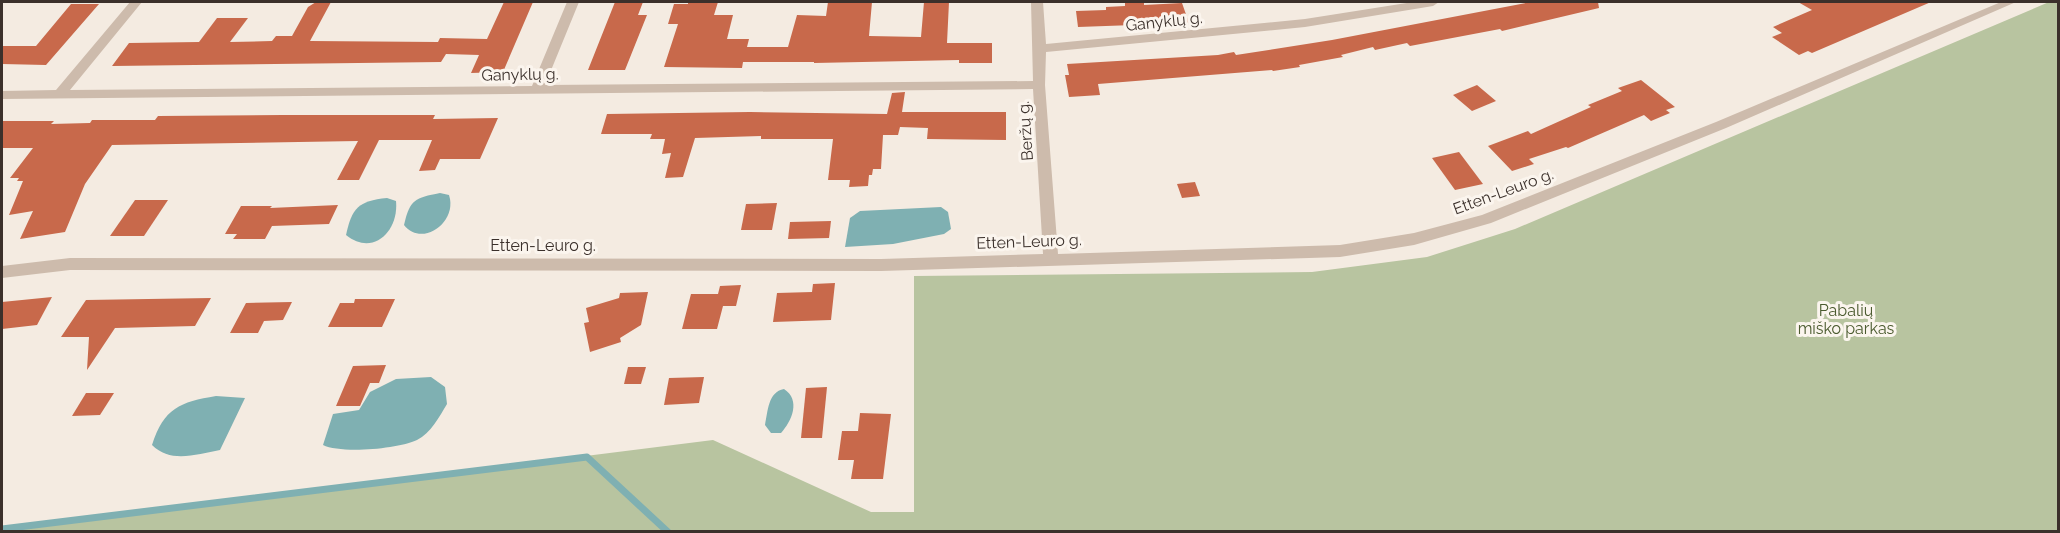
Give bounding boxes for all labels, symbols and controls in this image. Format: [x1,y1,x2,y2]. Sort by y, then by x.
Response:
street label: Ganyklų g. [1125,8,1204,35]
street label: Ganyklų g. [481,64,559,85]
street label: Beržų g. [1014,100,1037,162]
street label: Etten-Leuro g. [1450,164,1556,218]
street label: Etten-Leuro g. [976,230,1082,253]
street label: Etten-Leuro g. [490,236,596,255]
park label: Pabalių miško parkas [1798,301,1895,338]

